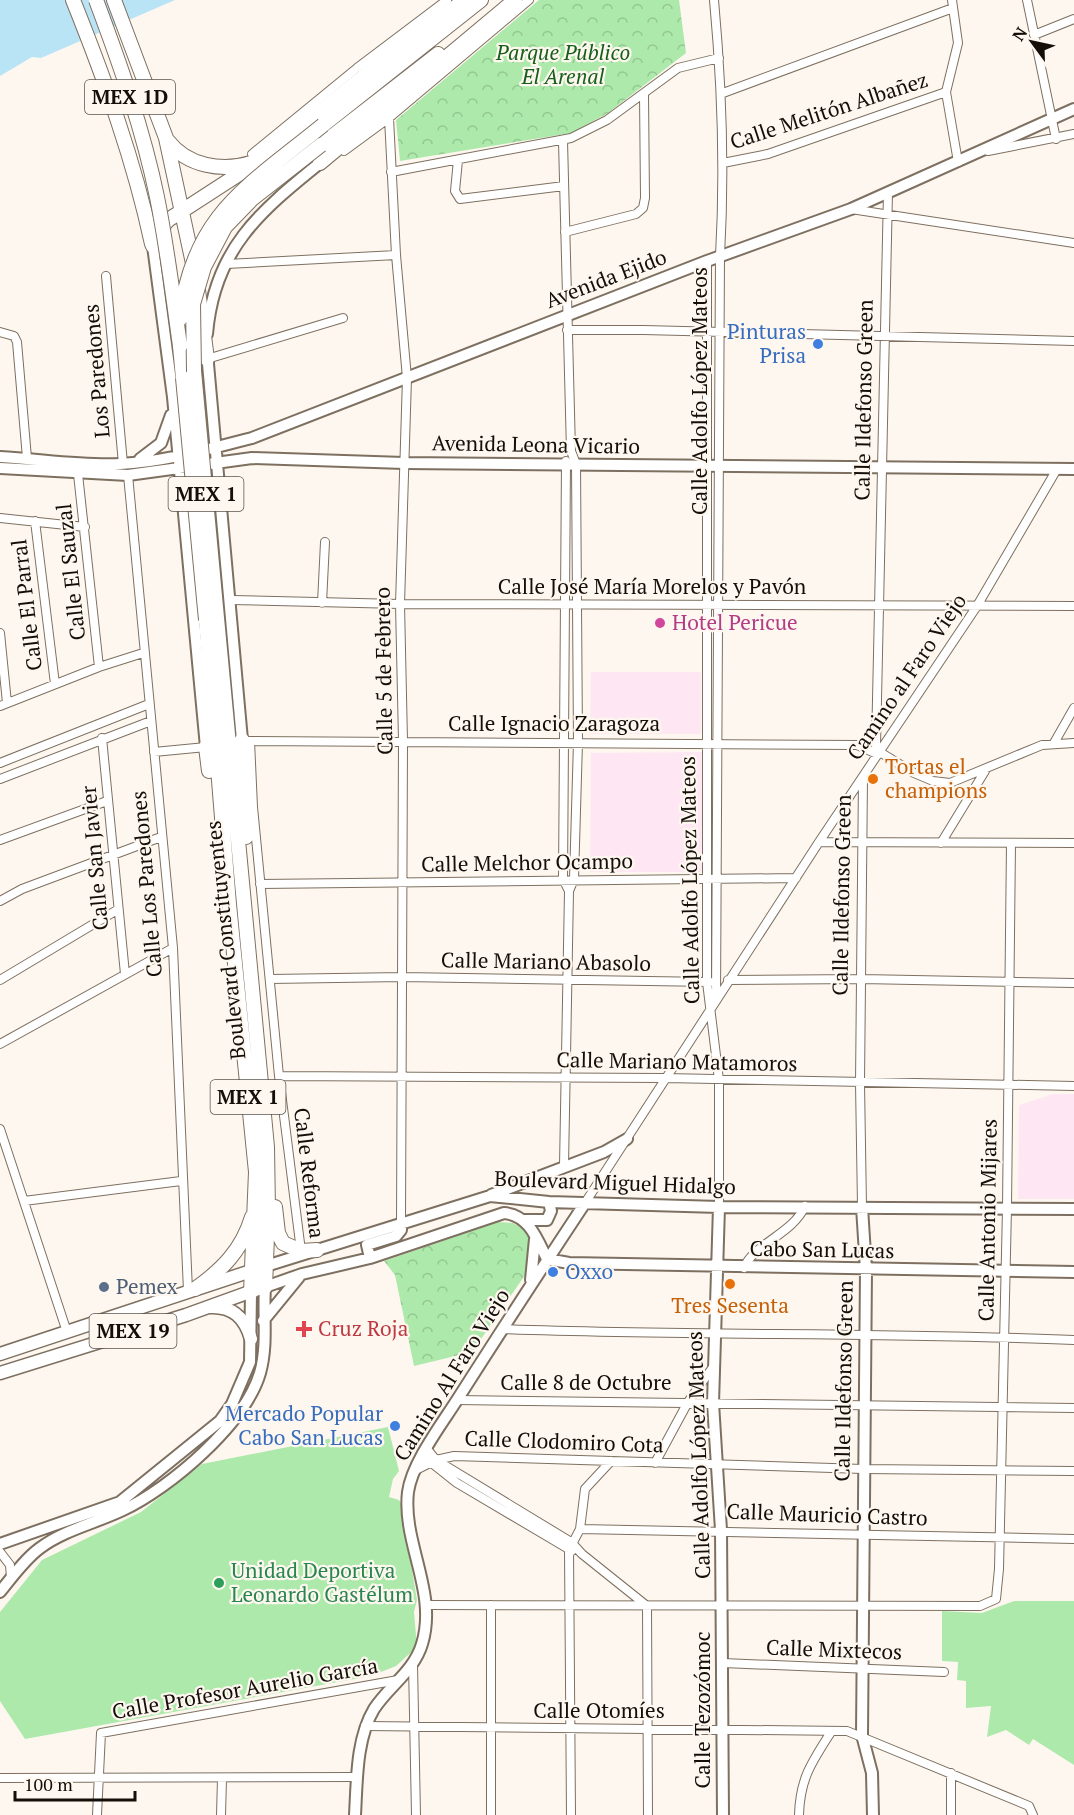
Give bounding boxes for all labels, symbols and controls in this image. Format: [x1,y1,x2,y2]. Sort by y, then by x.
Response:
north arrow [1002,12,1062,72]
text: N [1007,23,1032,45]
park label: Parque Público El Arenal [495,38,630,90]
street label: Calle Melitón Albañez [726,65,931,155]
road number: MEX 1D [85,80,175,114]
street label: Avenida Ejido [541,242,670,314]
street label: Calle Adolfo López Mateos [685,267,713,515]
street label: Calle Ildefonso Green [847,299,879,501]
street label: Los Paredones [76,303,116,439]
place label: Pinturas Prisa [727,317,806,369]
marker: Pinturas Prisa [811,337,825,351]
street label: Avenida Leona Vicario [432,428,640,460]
road number: MEX 1 [168,477,244,511]
street label: Calle El Sauzal [49,502,91,642]
street label: Calle El Parral [4,538,48,672]
street label: Calle José María Morelos y Pavón [498,572,807,600]
street label: Calle 5 de Febrero [368,587,398,755]
street label: Camino al Faro Viejo [840,588,972,765]
place label: Hotel Pericue [672,608,798,636]
marker: Hotel Pericue [653,616,667,630]
street label: Calle Ignacio Zaragoza [448,709,660,737]
place label: Tortas el champions [885,752,987,804]
street label: Calle Adolfo López Mateos [673,756,705,1004]
marker: Tortas el champions [866,772,880,786]
street label: Calle San Javier [74,785,114,932]
street label: Calle Los Paredones [124,790,168,978]
street label: Calle Ildefonso Green [825,794,857,996]
street label: Boulevard Constituyentes [199,819,251,1061]
street label: Calle Melchor Ocampo [421,846,633,878]
street label: Calle Mariano Abasolo [441,945,651,977]
street label: Calle Mariano Matamoros [556,1045,798,1077]
road number: MEX 1 [210,1080,286,1114]
street label: Calle Reforma [288,1106,332,1240]
street label: Calle Antonio Mijares [971,1118,1003,1322]
street label: Boulevard Miguel Hidalgo [494,1164,736,1200]
street label: Cabo San Lucas [749,1234,895,1264]
place label: Oxxo [565,1257,613,1285]
marker: Oxxo [546,1265,560,1279]
place label: Pemex [116,1272,178,1300]
marker: Tres Sesenta [723,1277,737,1291]
marker: Pemex [97,1280,111,1294]
street label: Calle Ildefonso Green [827,1280,859,1482]
street label: Camino Al Faro Viejo [387,1283,516,1466]
place label: Tres Sesenta [671,1291,789,1319]
road number: MEX 19 [90,1314,176,1348]
place label: Cruz Roja [318,1314,409,1342]
marker: Cruz Roja [295,1320,313,1338]
street label: Calle Adolfo López Mateos [680,1331,716,1579]
street label: Calle 8 de Octubre [500,1368,672,1396]
place label: Mercado Popular Cabo San Lucas [225,1399,383,1451]
marker: Mercado Popular Cabo San Lucas [388,1419,402,1433]
street label: Calle Clodomiro Cota [464,1424,664,1458]
street label: Calle Mauricio Castro [726,1496,928,1532]
place label: Unidad Deportiva Leonardo Gastélum [231,1556,413,1608]
marker: Unidad Deportiva Leonardo Gastélum [212,1576,226,1590]
street label: Calle Tezozómoc [688,1632,716,1788]
street label: Calle Mixtecos [765,1633,903,1665]
street label: Calle Profesor Aurelio García [110,1651,380,1725]
street label: Calle Otomíes [533,1696,665,1724]
scale bar [15,1764,135,1802]
text: 100 m [24,1772,73,1796]

